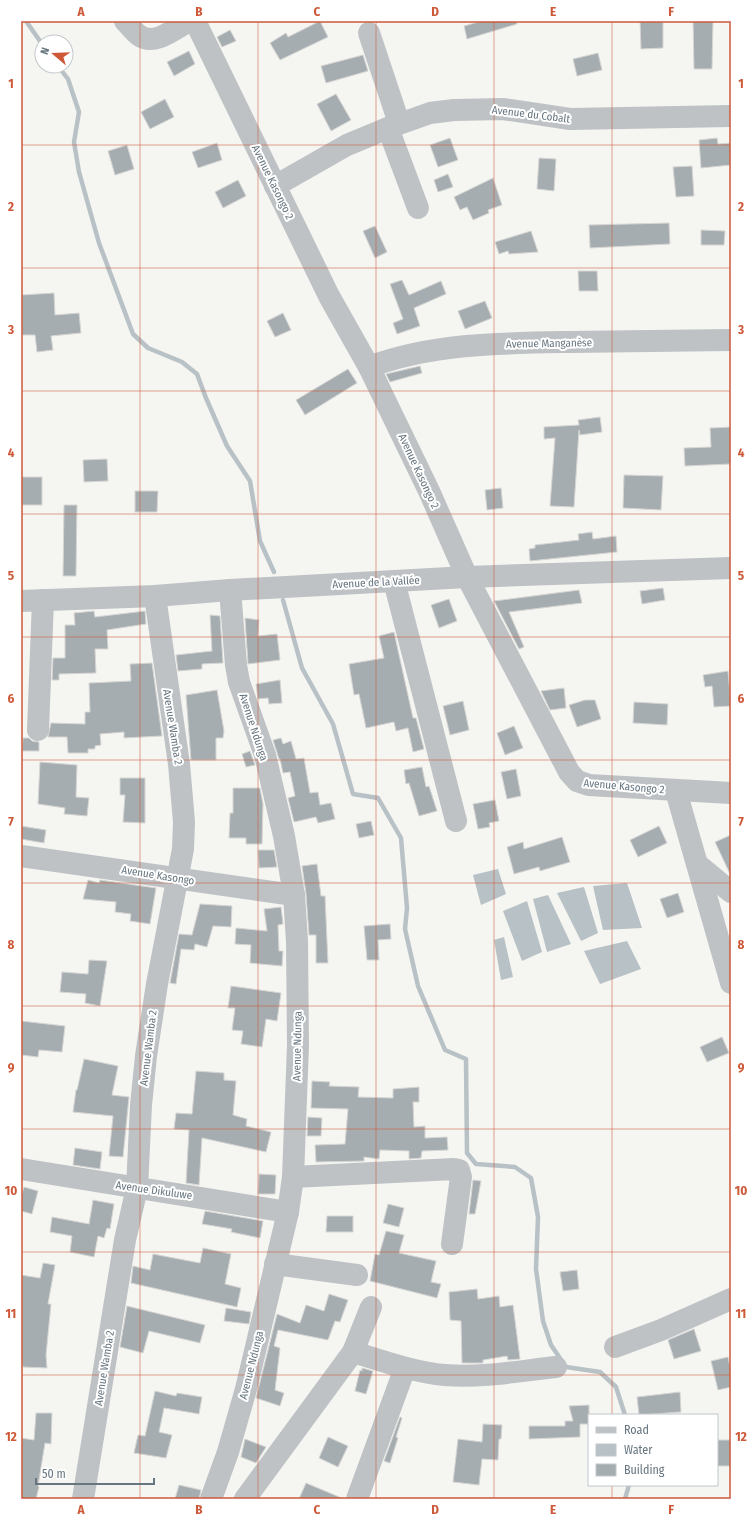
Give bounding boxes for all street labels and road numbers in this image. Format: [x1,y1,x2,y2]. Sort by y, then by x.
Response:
street label: Avenue du Cobalt [491,103,571,126]
street label: Avenue Kasongo 2 [249,143,296,222]
street label: Avenue Manganèse [506,336,592,351]
street label: Avenue Kasongo 2 [395,432,442,511]
street label: Avenue de la Vallée [332,574,420,591]
street label: Avenue Wamba 2 [160,689,185,766]
street label: Avenue Ndunga [237,692,271,763]
street label: Avenue Kasongo 2 [583,776,665,797]
street label: Avenue Kasongo [120,863,196,888]
street label: Avenue Wamba 2 [137,1009,160,1087]
street label: Avenue Ndunga [290,1011,305,1081]
street label: Avenue Dikuluwe [115,1179,193,1202]
street label: Avenue Wamba 2 [92,1329,117,1407]
street label: Avenue Ndunga [237,1330,266,1401]

